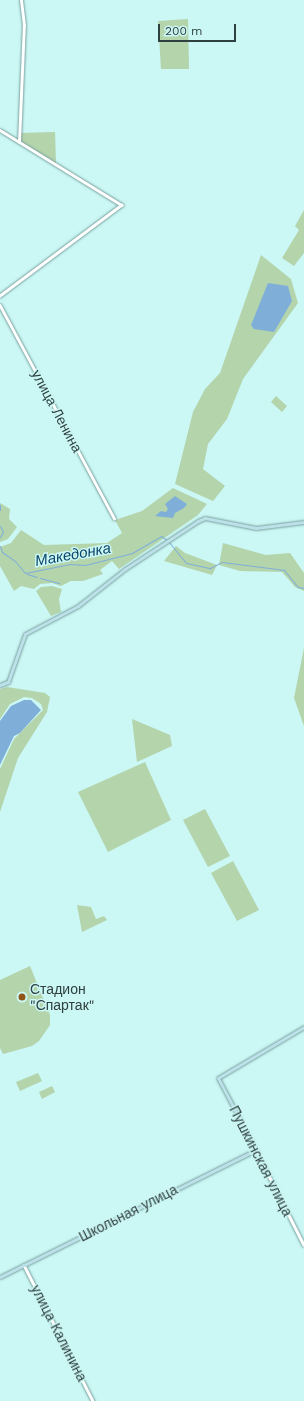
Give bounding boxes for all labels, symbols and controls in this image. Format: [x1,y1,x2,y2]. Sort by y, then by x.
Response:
scale bar [160,16,238,42]
text: 200 m [165,24,202,38]
street label: улица Ленина [28,367,86,455]
water label: Македонка [34,539,112,571]
place label: Стадион "Спартак" [30,981,94,1014]
marker: Стадион "Спартак" [17,992,27,1002]
street label: Пушкинская улица [226,1103,296,1219]
street label: Школьная улица [76,1181,180,1245]
street label: улица Калинина [27,1282,91,1384]

